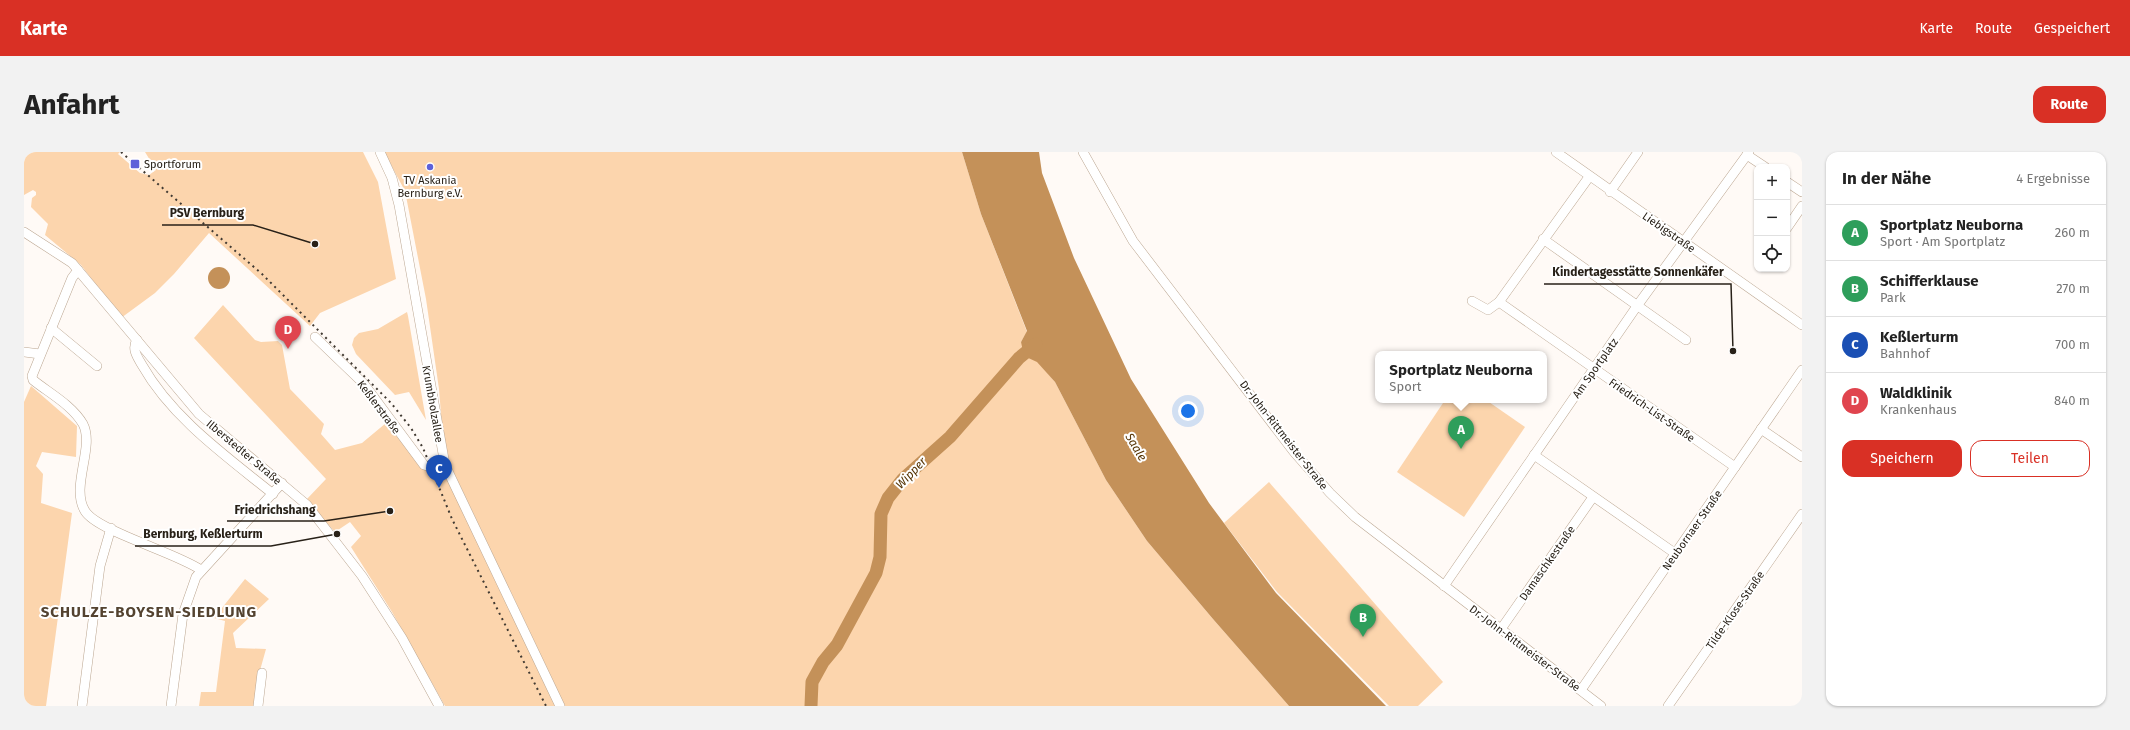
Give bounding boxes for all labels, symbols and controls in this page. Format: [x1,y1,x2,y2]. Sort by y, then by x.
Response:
text: Karte [20,17,67,40]
text: Karte [1919,20,1953,37]
text: Route [1975,20,2012,37]
text: Gespeichert [2034,20,2110,37]
button: Route [2033,86,2106,123]
text: Anfahrt [24,88,120,121]
marker: Sportforum [129,158,141,170]
place label: Sportforum [144,158,201,171]
marker: TV Askania Bernburg e.V. [425,162,435,172]
map controls [1754,164,1790,272]
button: + [1754,164,1790,200]
text: In der Nähe [1842,168,1931,189]
text: 4 Ergebnisse [2016,171,2090,186]
place label: TV Askania Bernburg e.V. [397,174,463,200]
button: − [1754,200,1790,236]
callout: PSV Bernburg [162,201,253,225]
text: PSV Bernburg [170,206,245,220]
street label: Liebigstraße [1640,209,1698,255]
text: Sportplatz Neuborna [1880,216,2023,234]
text: A [1851,225,1859,240]
text: 260 m [2055,225,2090,240]
text: Sport · Am Sportplatz [1880,234,2005,249]
button: locate [1754,236,1790,272]
callout: Kindertagesstätte Sonnenkäfer [1544,260,1731,284]
text: Kindertagesstätte Sonnenkäfer [1552,265,1724,279]
text: Schifferklause [1880,272,1978,290]
text: B [1851,281,1859,296]
text: 270 m [2056,281,2090,296]
text: Park [1880,290,1906,305]
pin: D [275,316,301,349]
text: Keßlerturm [1880,328,1958,346]
street label: Am Sportplatz [1570,336,1621,401]
text: C [1851,337,1859,352]
text: 700 m [2055,337,2090,352]
text: Bahnhof [1880,346,1930,361]
popup [1375,351,1547,403]
text: Sportplatz Neuborna [1389,361,1533,379]
street label: Krumbholzallee [419,364,446,444]
street label: Friedrich-List-Straße [1606,376,1697,445]
street label: Keßlerstraße [354,378,403,437]
street label: Dr.-John-Rittmeister-Straße [1237,378,1330,493]
text: Sport [1389,379,1421,394]
text: Waldklinik [1880,384,1952,402]
text: D [1851,393,1859,408]
text: 840 m [2054,393,2090,408]
your location [1178,401,1198,421]
text: Krankenhaus [1880,402,1956,417]
pin: A [1448,416,1474,449]
street label: Ilberstedter Straße [204,417,284,488]
water label: Saale [1122,430,1150,463]
button: Speichern [1842,440,1962,477]
button: Teilen [1970,440,2090,477]
water label: Wipper [893,454,929,491]
pin: C [426,455,452,488]
street label: Neubornaer Straße [1660,488,1725,573]
callout: Friedrichshang [227,497,324,521]
text: Friedrichshang [234,503,316,517]
callout: Bernburg, Keßlerturm [135,522,271,546]
street label: Damaschkestraße [1517,523,1578,603]
text: Bernburg, Keßlerturm [143,527,263,541]
street label: Tilde-Klose-Straße [1704,569,1767,652]
street label: Dr.-John-Rittmeister-Straße [1467,602,1583,694]
district label: SCHULZE-BOYSEN-SIEDLUNG [41,603,257,621]
pin: B [1350,604,1376,637]

